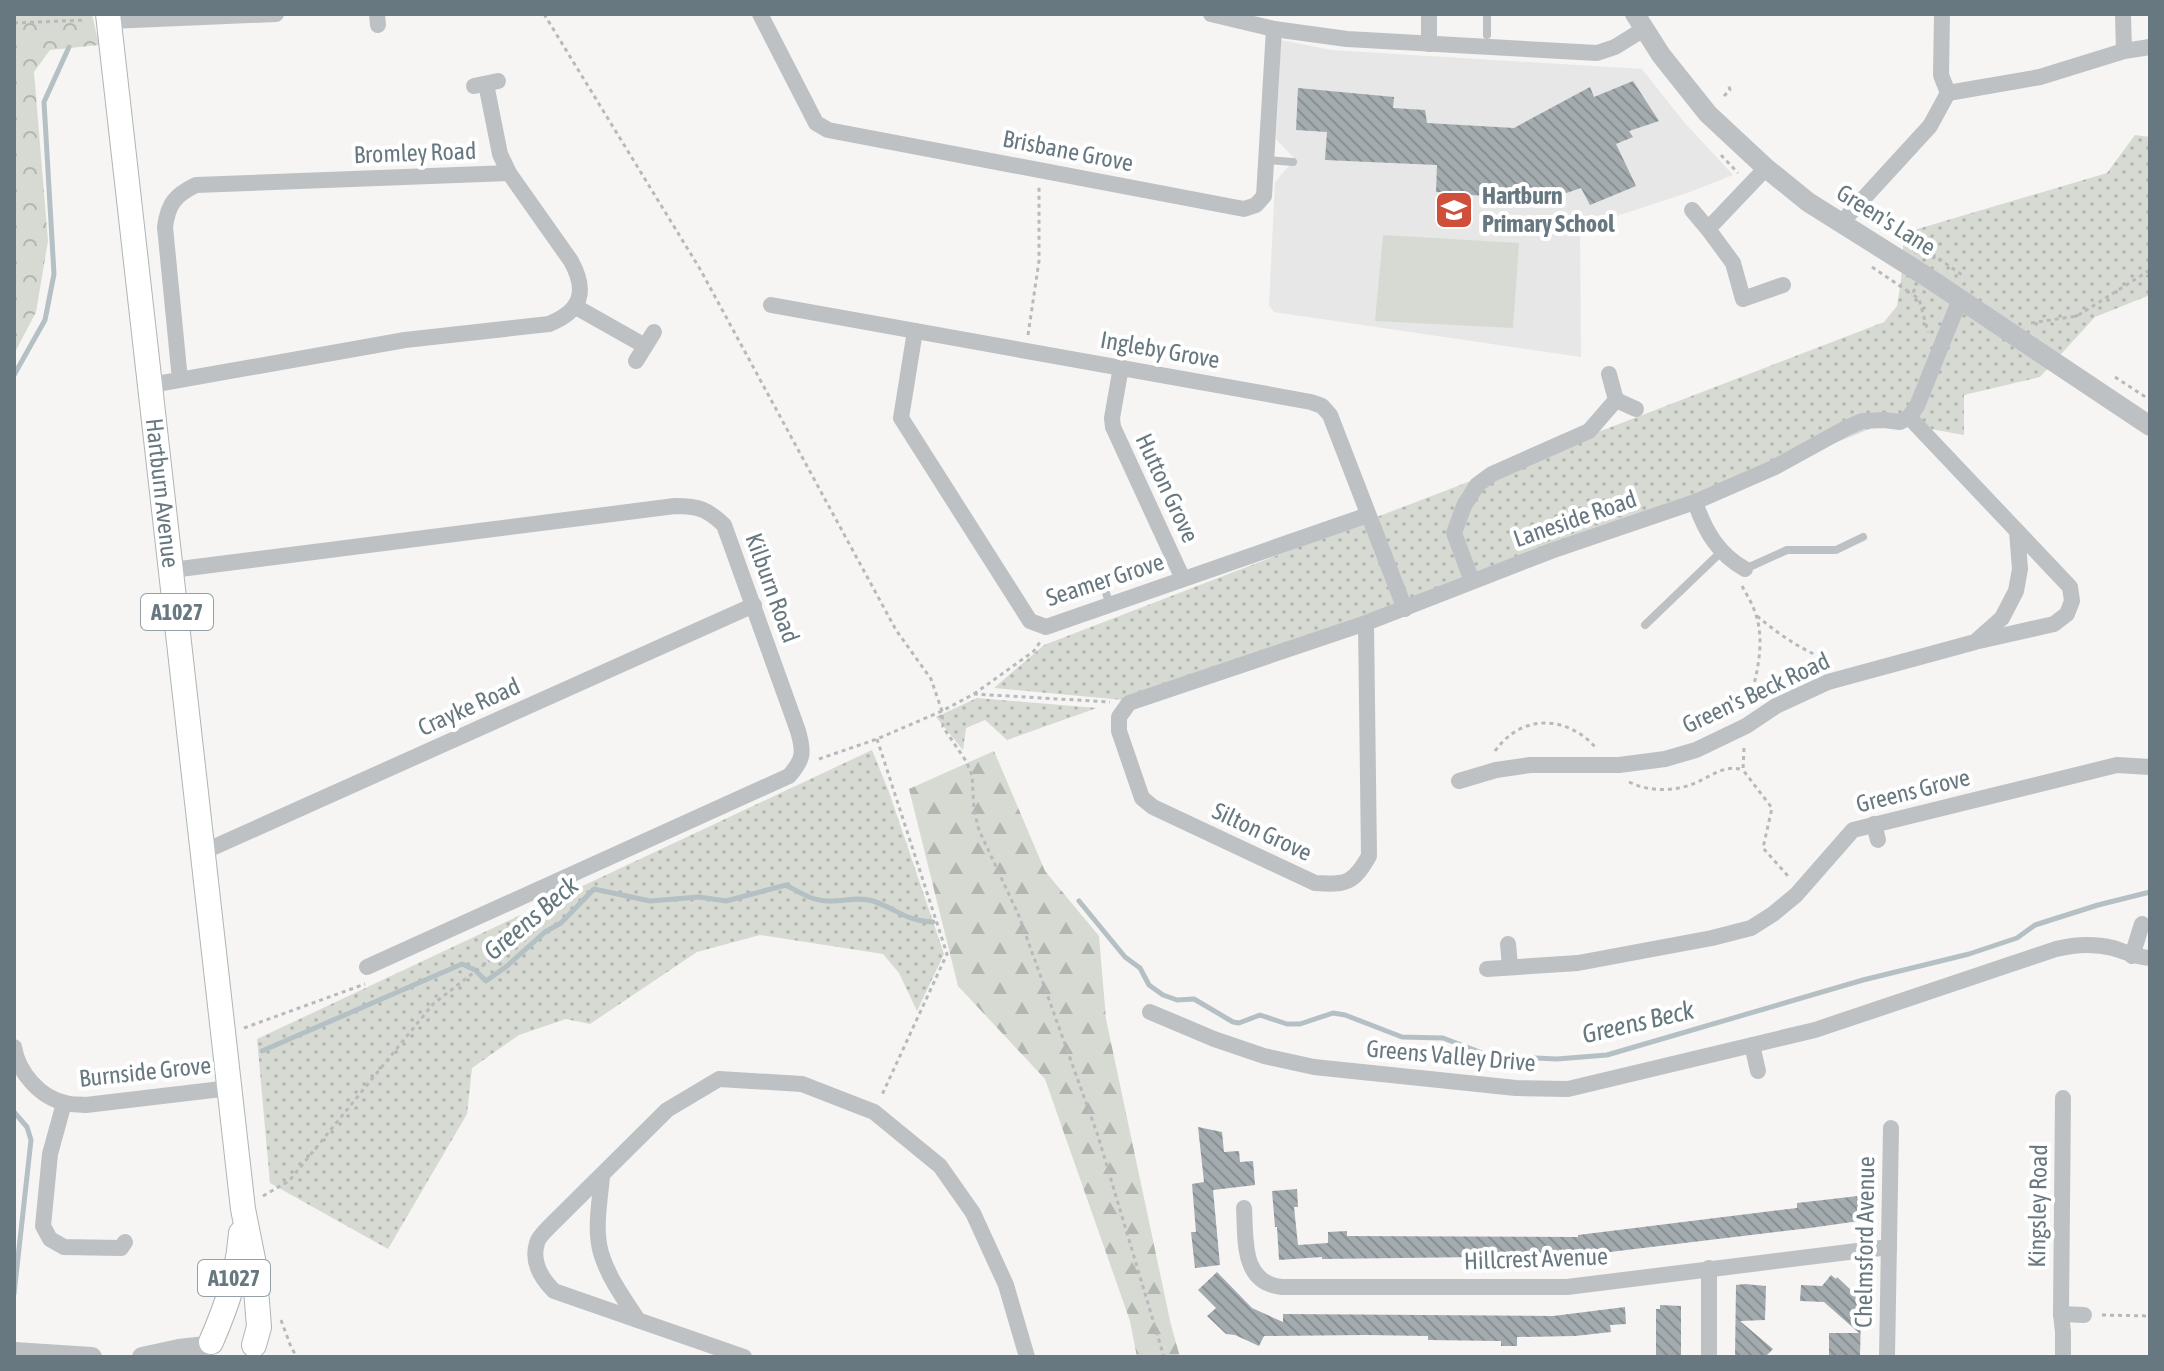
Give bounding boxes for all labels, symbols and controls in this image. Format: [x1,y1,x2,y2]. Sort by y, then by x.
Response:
street label: Brisbane Grove [1001,125,1136,176]
street label: Bromley Road [353,137,477,168]
street label: Green's Lane [1832,179,1941,261]
place label: Hartburn Primary School [1482,182,1615,237]
school or university icon: Hartburn Primary School [1433,189,1475,231]
street label: Ingleby Grove [1098,326,1222,373]
street label: Hartburn Avenue [141,417,184,569]
street label: Hutton Grove [1131,429,1204,546]
street label: Laneside Road [1510,485,1640,552]
street label: Kilburn Road [740,529,805,646]
street label: Seamer Grove [1043,548,1167,611]
road number: A1027 [141,594,213,630]
street label: Green's Beck Road [1678,647,1834,738]
street label: Crayke Road [414,672,524,741]
street label: Greens Grove [1853,763,1973,818]
street label: Silton Grove [1208,797,1316,866]
water label: Greens Beck [478,870,585,966]
water label: Greens Beck [1579,994,1697,1049]
street label: Greens Valley Drive [1365,1035,1537,1076]
street label: Burnside Grove [78,1051,212,1092]
street label: Kingsley Road [2023,1144,2052,1268]
street label: Chelmsford Avenue [1850,1156,1879,1328]
street label: Hillcrest Avenue [1464,1242,1608,1275]
road number: A1027 [198,1260,270,1296]

